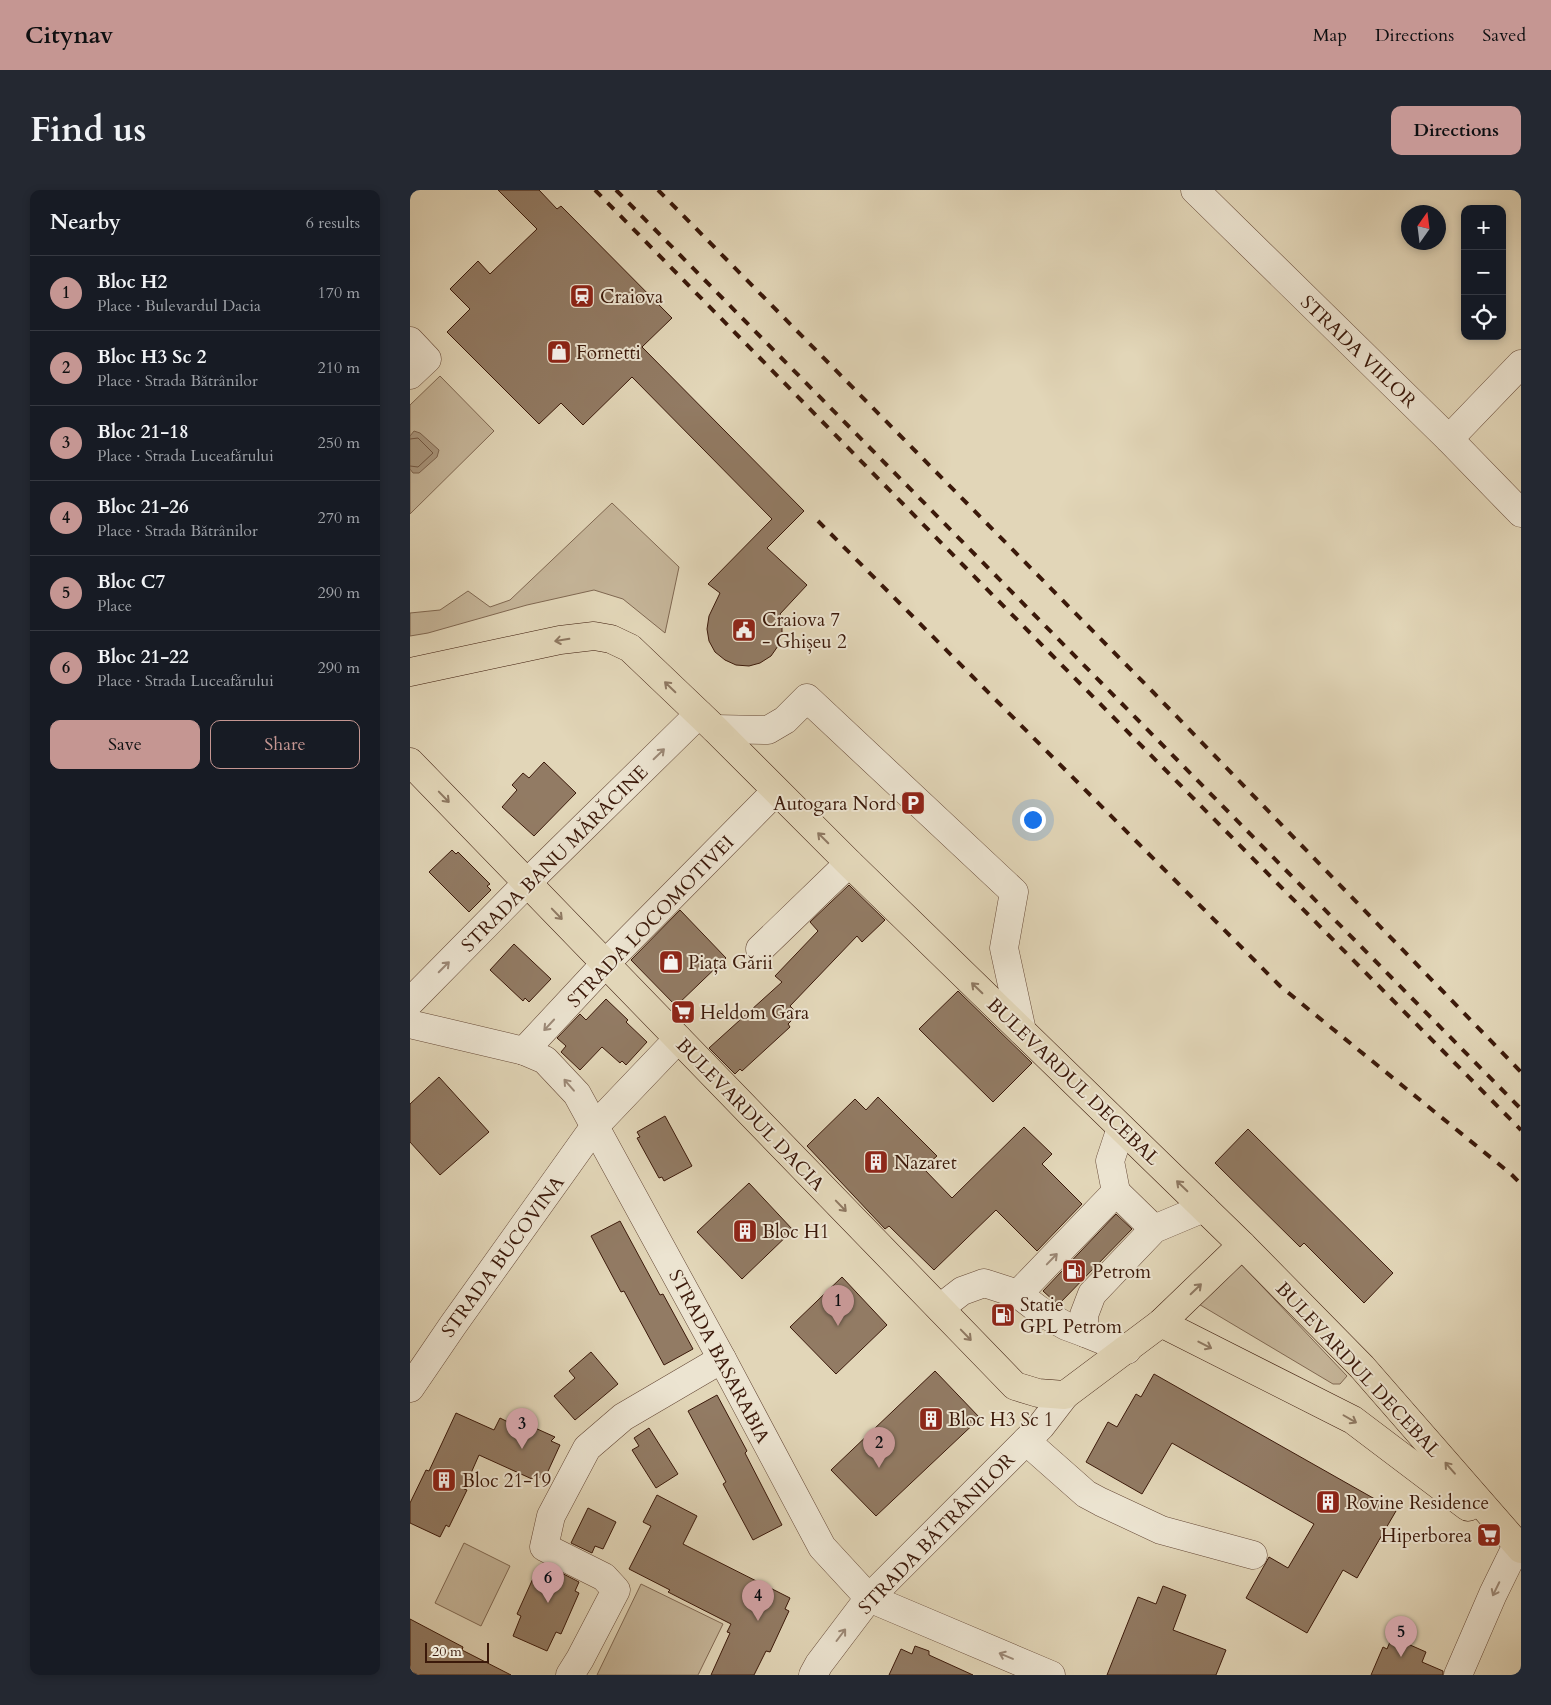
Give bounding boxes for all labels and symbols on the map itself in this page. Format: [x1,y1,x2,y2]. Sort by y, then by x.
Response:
north arrow [1401,205,1446,250]
station icon: Craiova [569,283,595,309]
place label: Craiova [600,284,663,310]
street label: STRADA VIILOR [1295,289,1423,415]
shop icon: Fornetti [546,339,572,365]
place label: Fornetti [576,340,641,366]
place label: Craiova 7 - Ghișeu 2 [762,607,847,655]
public building icon: Craiova 7 - Ghișeu 2 [731,617,757,643]
one-way arrow [555,636,571,646]
one-way arrow [664,681,677,693]
one-way arrow [652,748,665,760]
street label: STRADA BANU MĂRĂCINE [456,760,654,958]
parking icon: Autogara Nord [900,790,926,816]
one-way arrow [438,791,450,804]
place label: Autogara Nord [773,791,896,817]
your location [1020,807,1046,833]
street label: STRADA LOCOMOTIVEI [561,830,740,1013]
one-way arrow [817,832,830,844]
one-way arrow [551,908,563,920]
shop icon: Piața Gării [658,949,684,975]
place label: Piața Gării [688,950,773,976]
one-way arrow [438,961,450,973]
one-way arrow [971,982,984,994]
street label: BULEVARDUL DECEBAL [981,992,1166,1172]
supermarket icon: Heldom Gara [670,999,696,1025]
place label: Heldom Gara [700,1000,809,1026]
one-way arrow [543,1019,555,1032]
street label: BULEVARDUL DACIA [670,1033,831,1197]
one-way arrow [564,1079,575,1092]
building icon: Nazaret [863,1149,889,1175]
place label: Nazaret [894,1150,957,1176]
street label: STRADA BUCOVINA [435,1170,571,1343]
one-way arrow [1176,1180,1188,1192]
one-way arrow [835,1200,847,1213]
building icon: Bloc H1 [732,1218,758,1244]
place label: Bloc H1 [762,1219,829,1245]
one-way arrow [1046,1252,1058,1265]
fuel station icon: Petrom [1061,1258,1087,1284]
place label: Petrom [1092,1259,1152,1285]
street label: STRADA BASARABIA [662,1265,776,1448]
street label: BULEVARDUL DECEBAL [1270,1276,1447,1463]
one-way arrow [1190,1283,1202,1296]
pin: 1 [822,1285,854,1326]
place label: Statie GPL Petrom [1020,1292,1123,1340]
fuel station icon: Statie GPL Petrom [990,1302,1016,1328]
one-way arrow [960,1329,972,1342]
one-way arrow [1197,1341,1212,1350]
building icon: Bloc H3 Sc 1 [918,1406,944,1432]
place label: Bloc H3 Sc 1 [948,1407,1054,1433]
pin: 3 [506,1408,538,1449]
one-way arrow [1342,1414,1357,1424]
pin: 2 [863,1427,895,1468]
street label: STRADA BĂTRÂNILOR [852,1446,1021,1620]
one-way arrow [1445,1462,1456,1475]
building icon: Bloc 21-19 [431,1467,457,1493]
place label: Bloc 21-19 [462,1468,551,1494]
building icon: Rovine Residence [1315,1489,1341,1515]
place label: Rovine Residence [1346,1490,1489,1516]
supermarket icon: Hiperborea [1476,1522,1502,1548]
place label: Hiperborea [1381,1523,1472,1549]
pin: 6 [532,1562,564,1603]
pin: 4 [742,1580,774,1621]
one-way arrow [1490,1581,1500,1596]
pin: 5 [1385,1616,1417,1657]
one-way arrow [836,1628,846,1642]
scale bar [425,1640,489,1663]
one-way arrow [999,1651,1014,1660]

